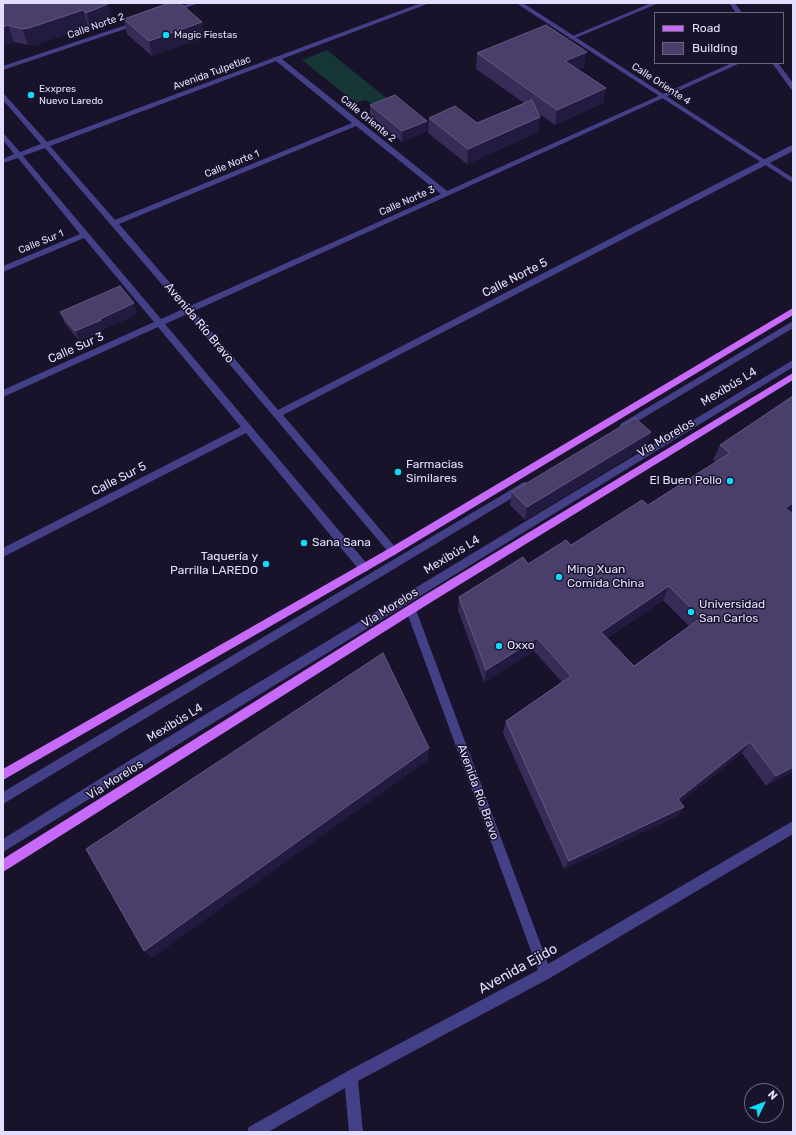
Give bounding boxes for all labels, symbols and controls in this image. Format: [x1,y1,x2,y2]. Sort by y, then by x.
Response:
street label: Calle Norte 2 [66,11,126,41]
legend [654,12,784,64]
text: Road [692,21,720,35]
place label: Magic Fiestas [174,29,237,41]
marker: Magic Fiestas [161,30,171,40]
text: Building [692,41,738,55]
street label: Avenida Tulpetlac [171,53,253,93]
street label: Calle Oriente 4 [629,60,693,108]
place label: Exxpres Nuevo Laredo [39,83,103,106]
marker: Exxpres Nuevo Laredo [26,90,36,100]
street label: Calle Oriente 2 [338,93,398,145]
street label: Calle Norte 1 [203,148,261,180]
street label: Calle Norte 3 [377,183,437,219]
street label: Calle Sur 1 [17,227,65,257]
street label: Calle Norte 5 [480,255,550,301]
street label: Avenida Río Bravo [161,280,237,366]
street label: Calle Sur 3 [46,329,106,367]
street label: Mexibús L4 [698,365,760,409]
street label: Vía Morelos [635,415,697,461]
place label: Farmacias Similares [406,458,463,486]
street label: Calle Sur 5 [89,459,149,499]
marker: Farmacias Similares [393,467,403,477]
place label: El Buen Pollo [649,474,722,488]
marker: El Buen Pollo [725,476,735,486]
street label: Mexibús L4 [421,533,483,577]
place label: Sana Sana [312,536,371,550]
marker: Sana Sana [299,538,309,548]
place label: Taquería y Parrilla LAREDO [170,550,258,578]
marker: Taquería y Parrilla LAREDO [261,559,271,569]
place label: Ming Xuan Comida China [567,563,644,591]
marker: Ming Xuan Comida China [554,572,564,582]
street label: Vía Morelos [359,585,421,631]
place label: Universidad San Carlos [699,598,765,626]
marker: Universidad San Carlos [686,607,696,617]
place label: Oxxo [507,639,535,653]
marker: Oxxo [494,641,504,651]
street label: Mexibús L4 [144,701,206,745]
street label: Avenida Río Bravo [454,742,502,842]
street label: Vía Morelos [84,757,146,803]
street label: Avenida Ejido [476,940,560,998]
north arrow [744,1083,784,1123]
text: N [765,1088,780,1102]

